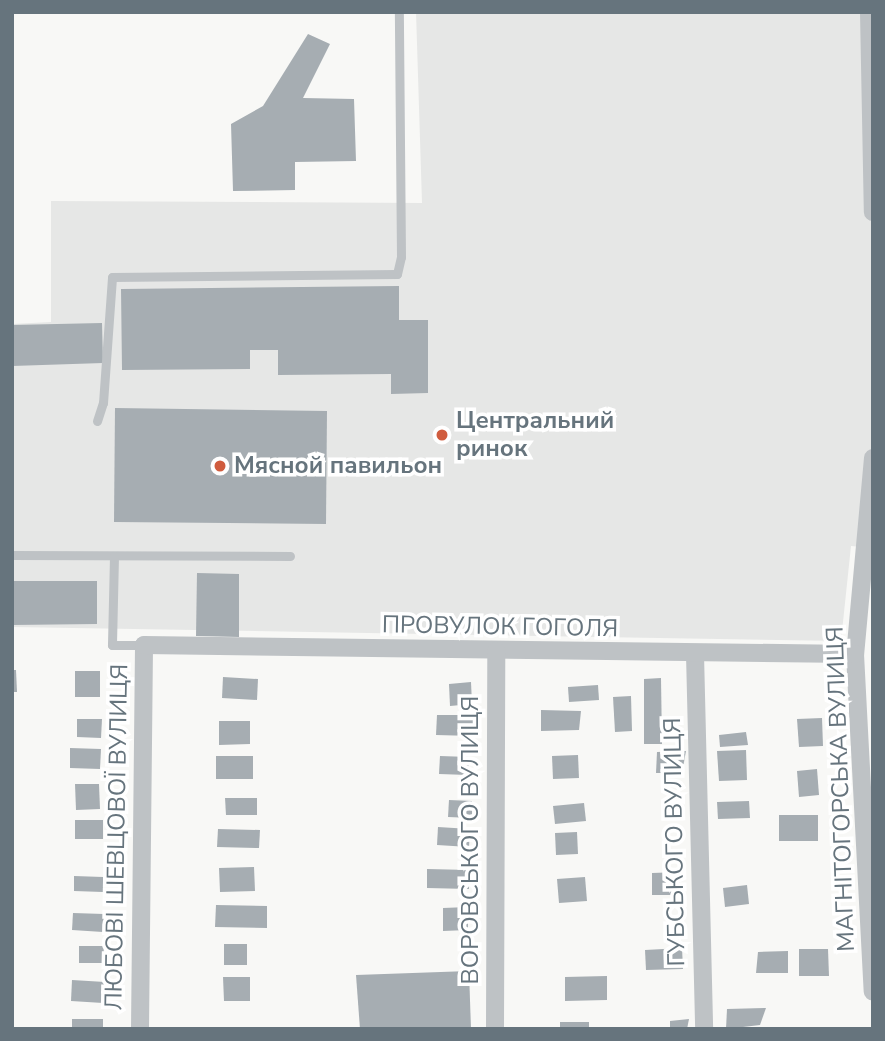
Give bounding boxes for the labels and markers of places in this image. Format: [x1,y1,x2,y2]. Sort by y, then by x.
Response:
place label: Центральний ринок [456,407,614,463]
marker: Центральний ринок [434,427,450,443]
place label: Мясной павильон [234,452,442,480]
marker: Мясной павильон [212,458,228,474]

